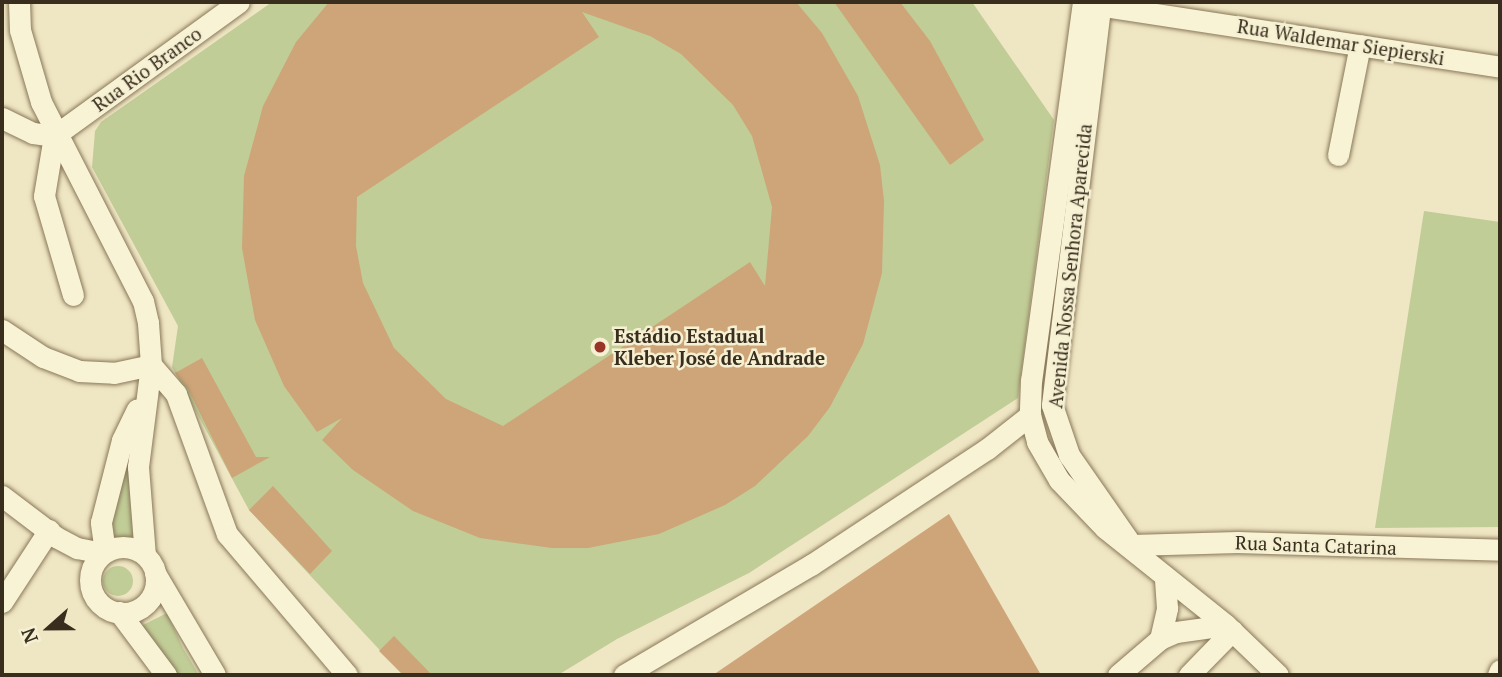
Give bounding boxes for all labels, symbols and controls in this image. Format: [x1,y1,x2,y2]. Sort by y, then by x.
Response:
street label: Rua Waldemar Siepierski [1236,14,1446,70]
street label: Rua Rio Branco [88,22,206,116]
street label: Avenida Nossa Senhora Aparecida [1044,122,1096,410]
place label: Estádio Estadual Kleber José de Andrade [614,325,825,369]
marker: Estádio Estadual Kleber José de Andrade [592,339,608,355]
street label: Rua Santa Catarina [1235,531,1397,559]
north arrow [14,593,84,663]
text: N [15,625,43,647]

